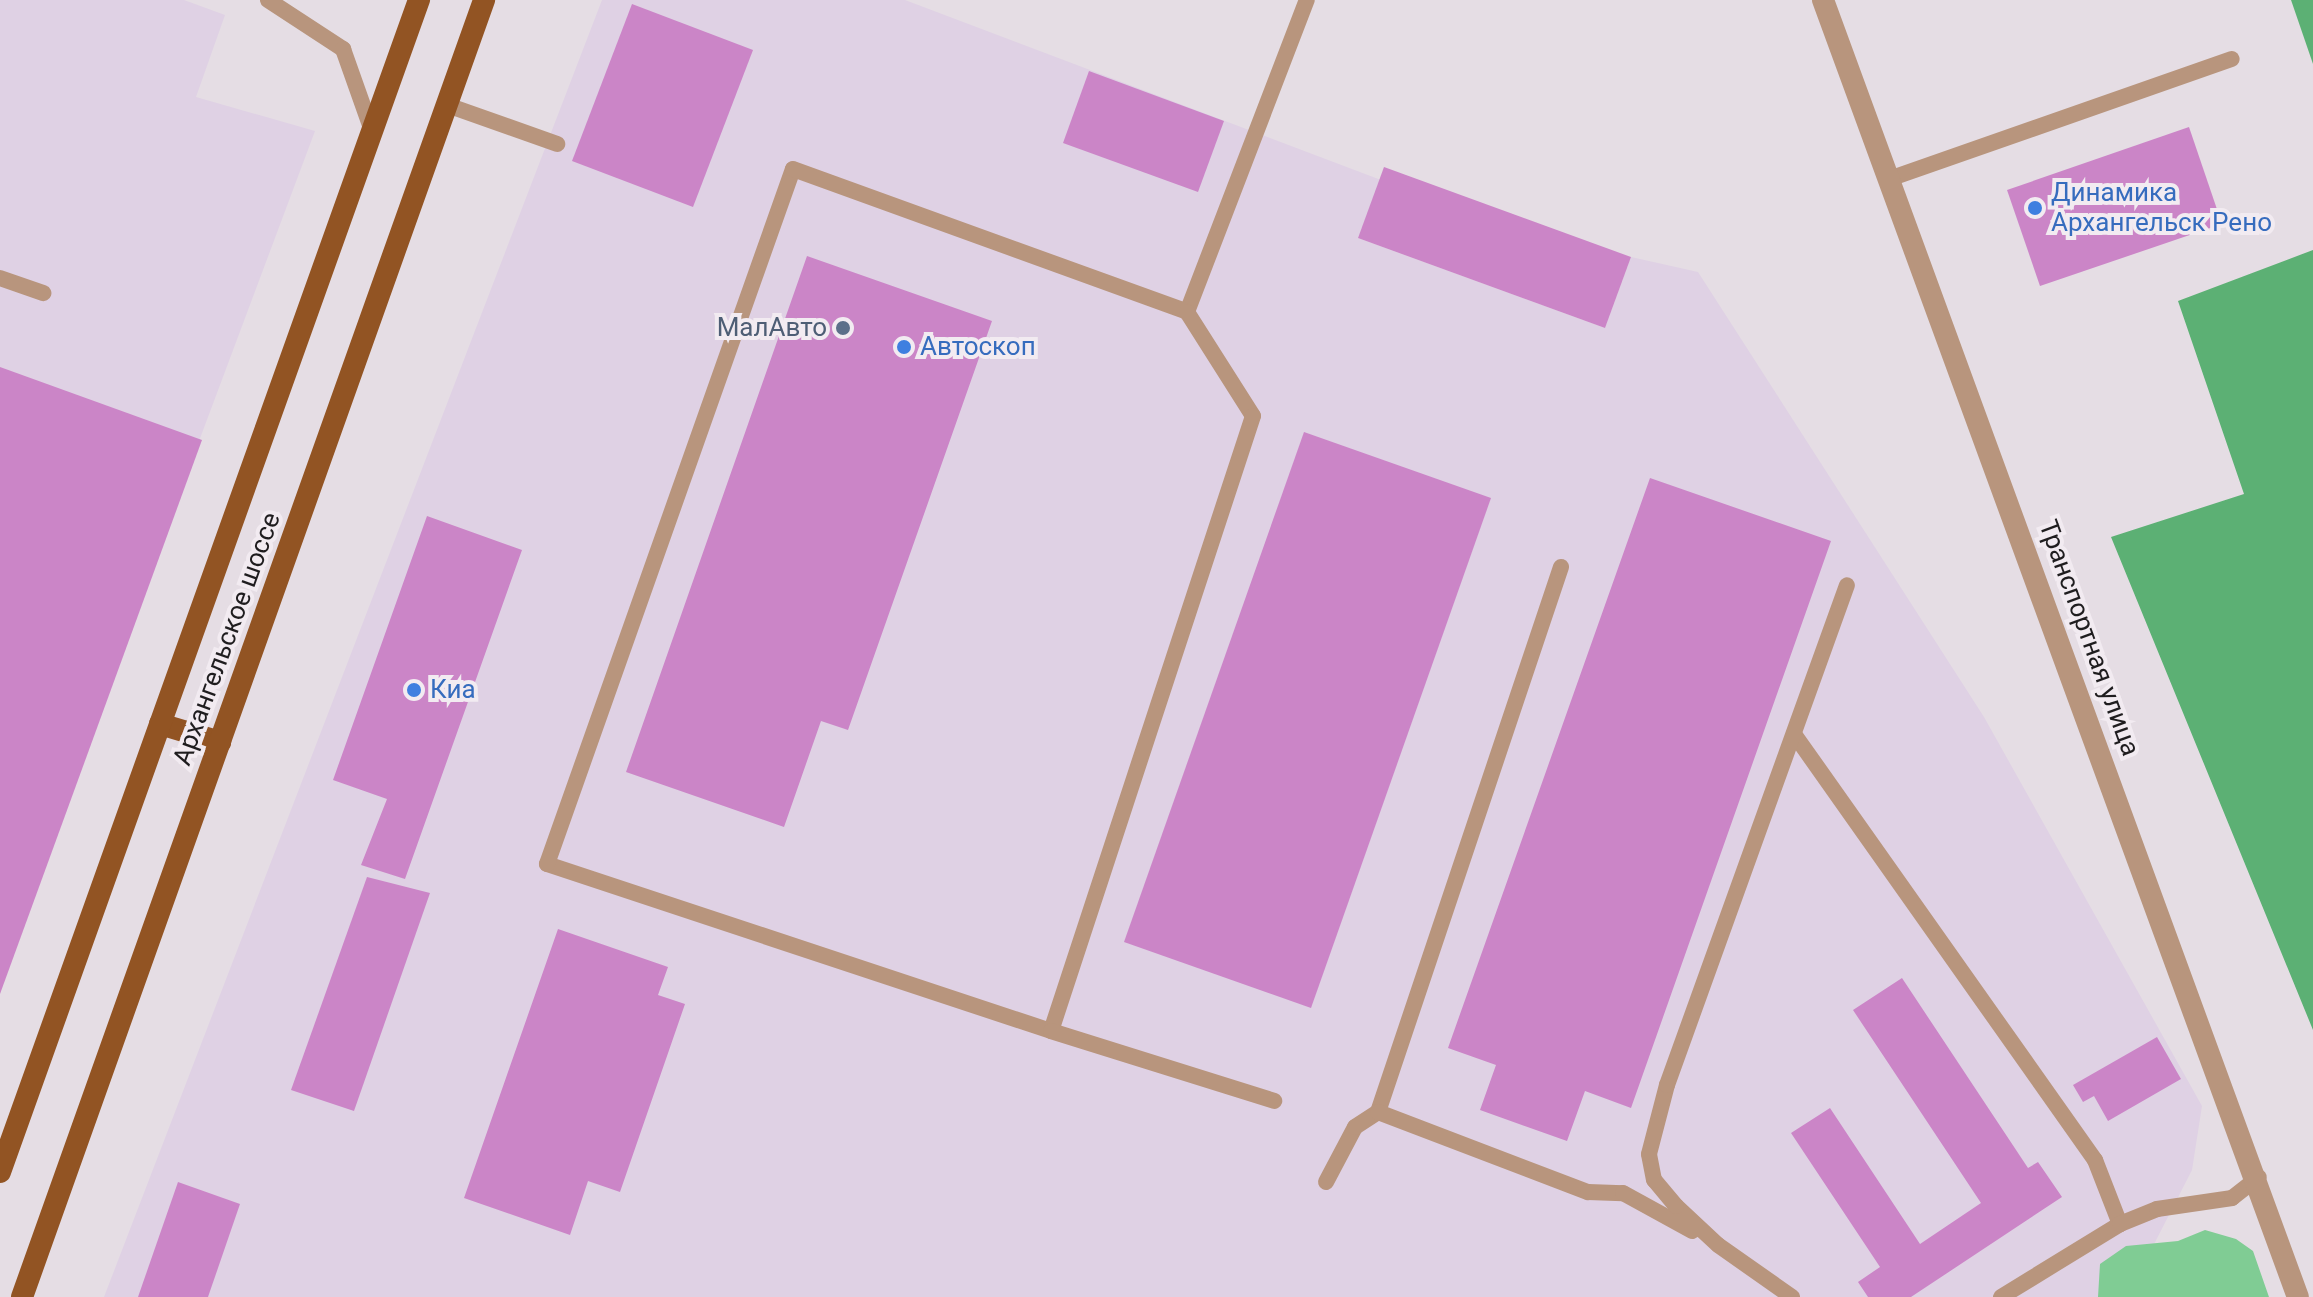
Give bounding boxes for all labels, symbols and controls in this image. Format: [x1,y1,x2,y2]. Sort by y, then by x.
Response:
place label: Динамика Архангельск Рено [2051,177,2272,238]
marker: Динамика Архангельск Рено [2026,199,2044,217]
place label: МалАвто [717,312,827,344]
marker: МалАвто [834,319,852,337]
place label: Автоскоп [920,331,1036,363]
marker: Автоскоп [895,338,913,356]
street label: Архангельское шоссе [167,509,287,769]
street label: Транспортная улица [2032,516,2146,760]
place label: Киа [430,674,476,706]
marker: Киа [405,681,423,699]

